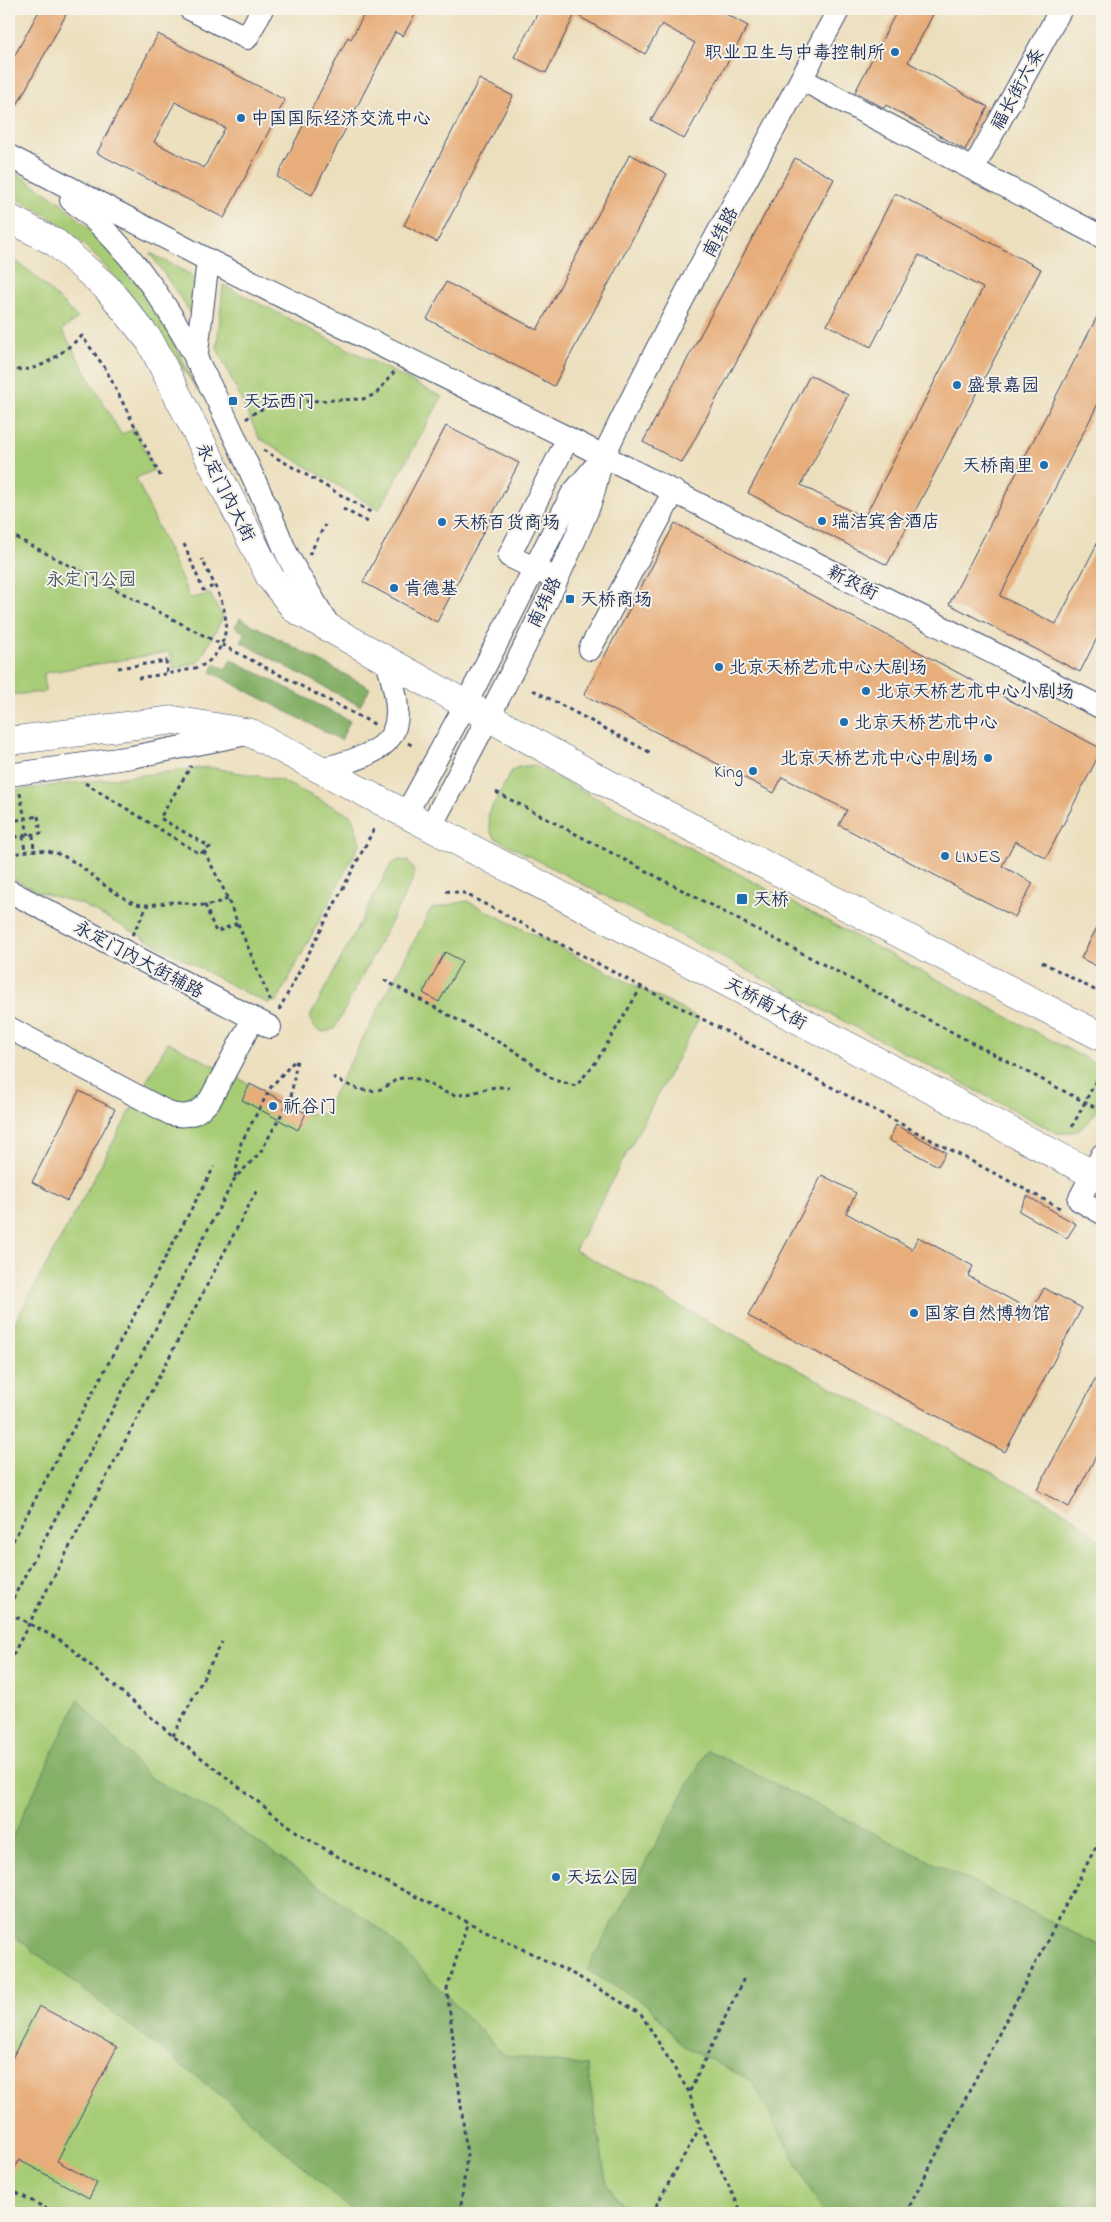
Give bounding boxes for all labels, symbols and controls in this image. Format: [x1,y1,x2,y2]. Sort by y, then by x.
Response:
place label: 职业卫生与中毒控制所 [705,41,885,67]
street label: 福长街六条 [986,44,1052,136]
marker: 职业卫生与中毒控制所 [889,46,901,58]
place label: 中国国际经济交流中心 [251,107,431,133]
marker: 中国国际经济交流中心 [235,112,247,124]
street label: 南纬路 [698,203,746,263]
place label: 盛景嘉园 [967,374,1039,400]
marker: 盛景嘉园 [951,379,963,391]
place label: 天坛西门 [243,390,315,416]
marker: 天坛西门 [227,395,239,407]
street label: 永定门内大街 [188,439,260,547]
place label: 天桥南里 [962,454,1034,480]
marker: 天桥南里 [1038,459,1050,471]
place label: 瑞洁宾舍酒店 [832,510,940,536]
place label: 天桥百货商场 [452,511,560,537]
marker: 瑞洁宾舍酒店 [816,515,828,527]
marker: 天桥百货商场 [436,516,448,528]
street label: 新农街 [822,560,882,608]
park label: 永定门公园 [46,568,136,594]
street label: 南纬路 [522,573,569,633]
place label: 肯德基 [404,577,458,603]
marker: 肯德基 [388,582,400,594]
place label: 天桥商场 [580,588,652,614]
marker: 天桥商场 [564,593,576,605]
place label: 北京天桥艺术中心大剧场 [729,656,927,682]
marker: 北京天桥艺术中心大剧场 [713,661,725,673]
place label: 北京天桥艺术中心小剧场 [876,680,1074,706]
marker: 北京天桥艺术中心小剧场 [860,685,872,697]
place label: 北京天桥艺术中心 [854,711,998,737]
marker: 北京天桥艺术中心 [838,716,850,728]
place label: 北京天桥艺术中心中剧场 [780,747,978,773]
marker: 北京天桥艺术中心中剧场 [982,752,994,764]
place label: King [714,760,743,787]
marker: King [747,765,759,777]
place label: LINES [955,845,1001,871]
marker: LINES [939,850,951,862]
place label: 天桥 [753,888,789,914]
marker: 天桥 [735,892,749,906]
street label: 永定门内大街辅路 [68,915,208,1006]
street label: 天桥南大街 [719,972,811,1037]
place label: 祈谷门 [283,1095,337,1121]
marker: 祈谷门 [267,1100,279,1112]
place label: 国家自然博物馆 [924,1302,1050,1328]
marker: 国家自然博物馆 [908,1307,920,1319]
place label: 天坛公园 [566,1866,638,1892]
marker: 天坛公园 [550,1871,562,1883]

